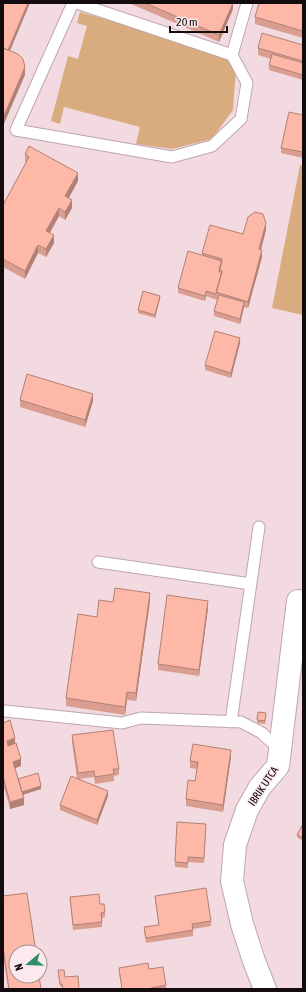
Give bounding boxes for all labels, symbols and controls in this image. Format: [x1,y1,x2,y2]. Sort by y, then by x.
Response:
scale bar [170,8,227,34]
text: 20 m [176,15,198,29]
street label: IBRIK UTCA [246,764,281,808]
north arrow [8,944,48,984]
text: N [12,962,25,972]

